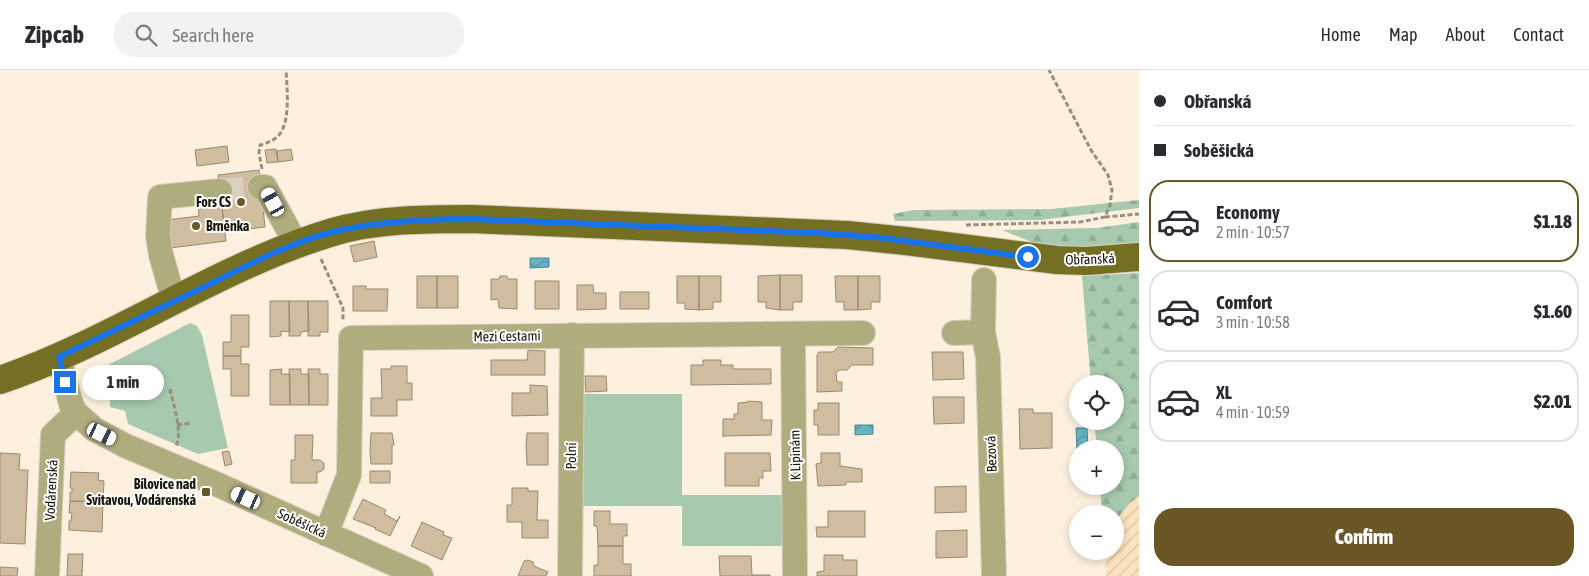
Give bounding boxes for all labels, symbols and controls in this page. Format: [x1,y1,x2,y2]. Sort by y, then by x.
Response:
search box [114,12,464,57]
text: Zipcab [25,21,84,48]
icon: search [132,21,160,49]
text: Search here [172,24,254,46]
text: Home [1321,24,1361,45]
text: Map [1389,24,1418,45]
text: About [1446,24,1485,45]
text: Contact [1513,24,1564,45]
text: Obřanská [1184,90,1251,112]
text: Soběšická [1184,139,1254,161]
car [259,185,286,219]
place label: Fors CS [196,194,231,210]
marker: Fors CS [235,196,247,208]
icon: car [1156,199,1201,244]
text: Economy [1216,201,1280,223]
text: $1.18 [1534,210,1572,232]
place label: Brněnka [206,218,250,234]
marker: Brněnka [190,220,202,232]
text: 2 min · 10:57 [1216,223,1290,241]
route start [1017,246,1039,268]
street label: Obřanská [1065,250,1115,268]
icon: car [1156,289,1201,334]
text: Comfort [1216,291,1272,313]
text: $1.60 [1534,300,1572,322]
text: 3 min · 10:58 [1216,313,1290,331]
street label: Mezi Cestami [473,327,541,345]
callout: 1 min [82,364,165,400]
route end [54,371,76,393]
text: 1 min [107,373,139,391]
map controls [1069,375,1124,560]
button: locate [1069,375,1124,430]
icon: car [1156,379,1201,424]
text: XL [1216,381,1232,403]
text: $2.01 [1534,390,1572,412]
text: 4 min · 10:59 [1216,403,1290,421]
car [85,421,118,447]
street label: K Lipinám [787,430,803,480]
street label: Bezová [982,435,1000,473]
button: + [1069,440,1124,495]
street label: Polní [563,442,579,470]
street label: Vodárenská [41,459,61,521]
place label: Bílovice nad Svitavou, Vodárenská [86,476,196,508]
car [229,485,262,511]
marker: Bílovice nad Svitavou, Vodárenská [200,486,212,498]
street label: Soběšická [275,505,329,541]
button: − [1069,505,1124,560]
button: Confirm [1154,508,1574,566]

